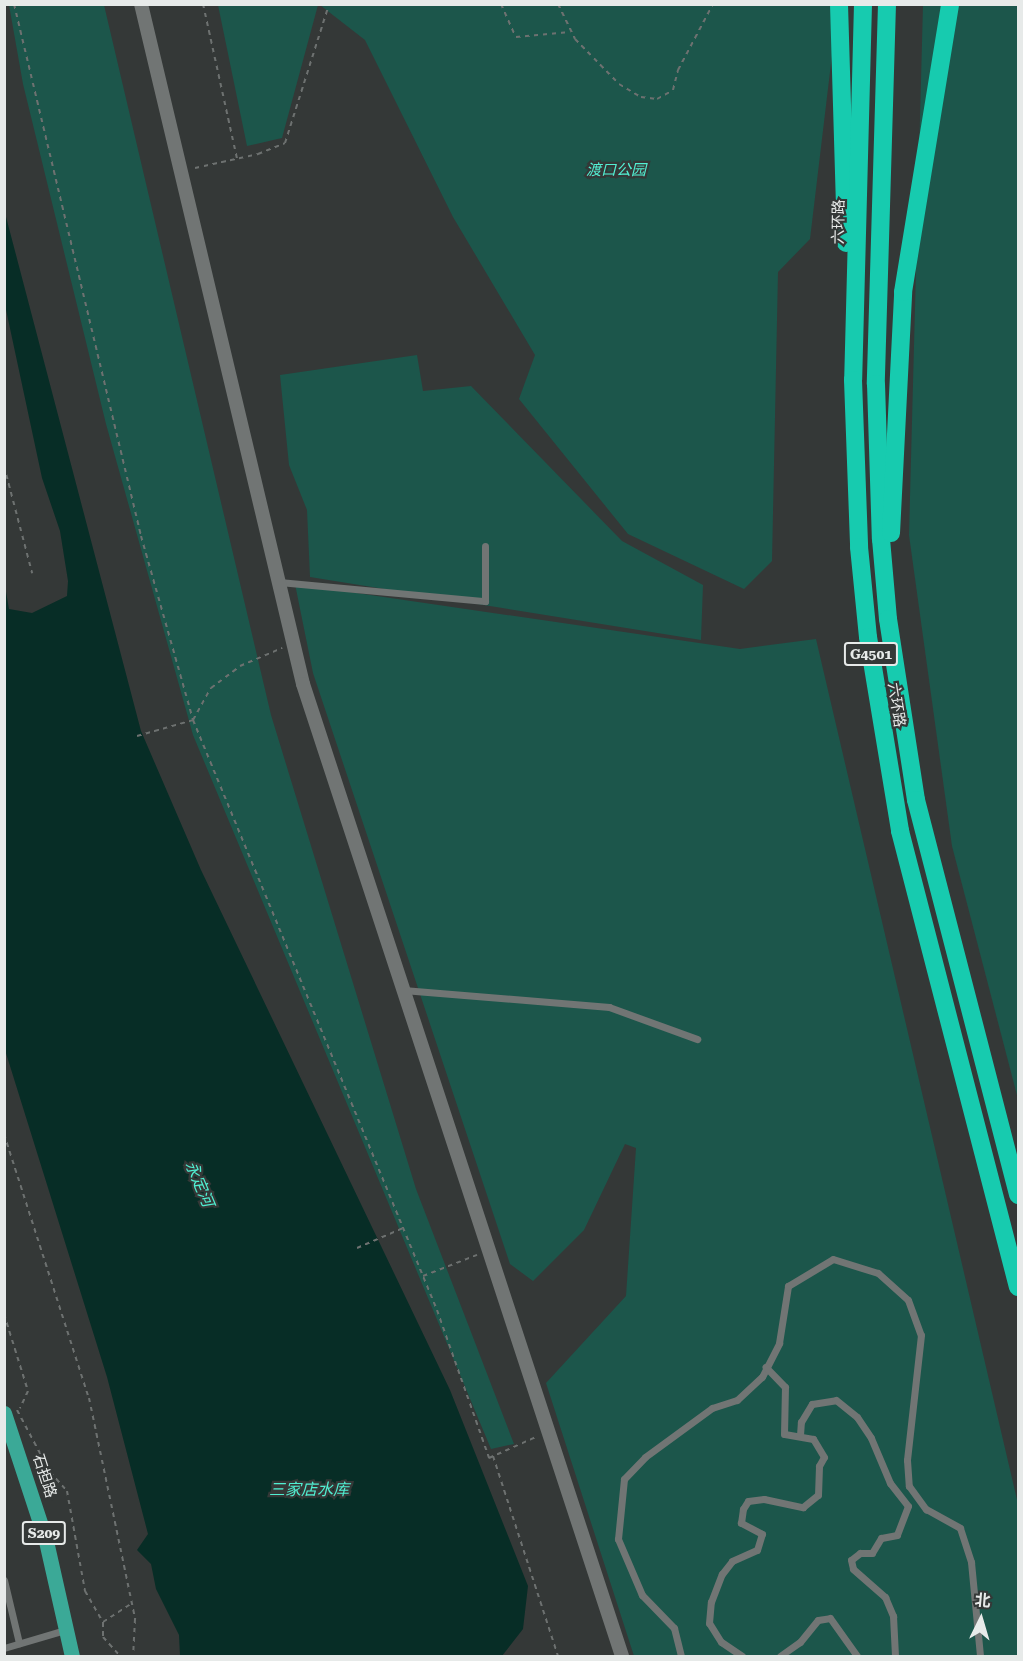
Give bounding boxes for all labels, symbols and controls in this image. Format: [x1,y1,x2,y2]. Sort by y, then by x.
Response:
park label: 渡口公园 [586,162,646,180]
street label: 六环路 [830,199,848,245]
road number: G4501 [842,643,900,665]
street label: 六环路 [884,681,908,729]
water label: 永定河 [181,1158,217,1210]
street label: 石担路 [28,1452,60,1500]
water label: 三家店水库 [269,1480,349,1500]
road number: S209 [22,1522,66,1544]
north arrow [951,1589,1011,1649]
text: 北 [974,1590,991,1611]

